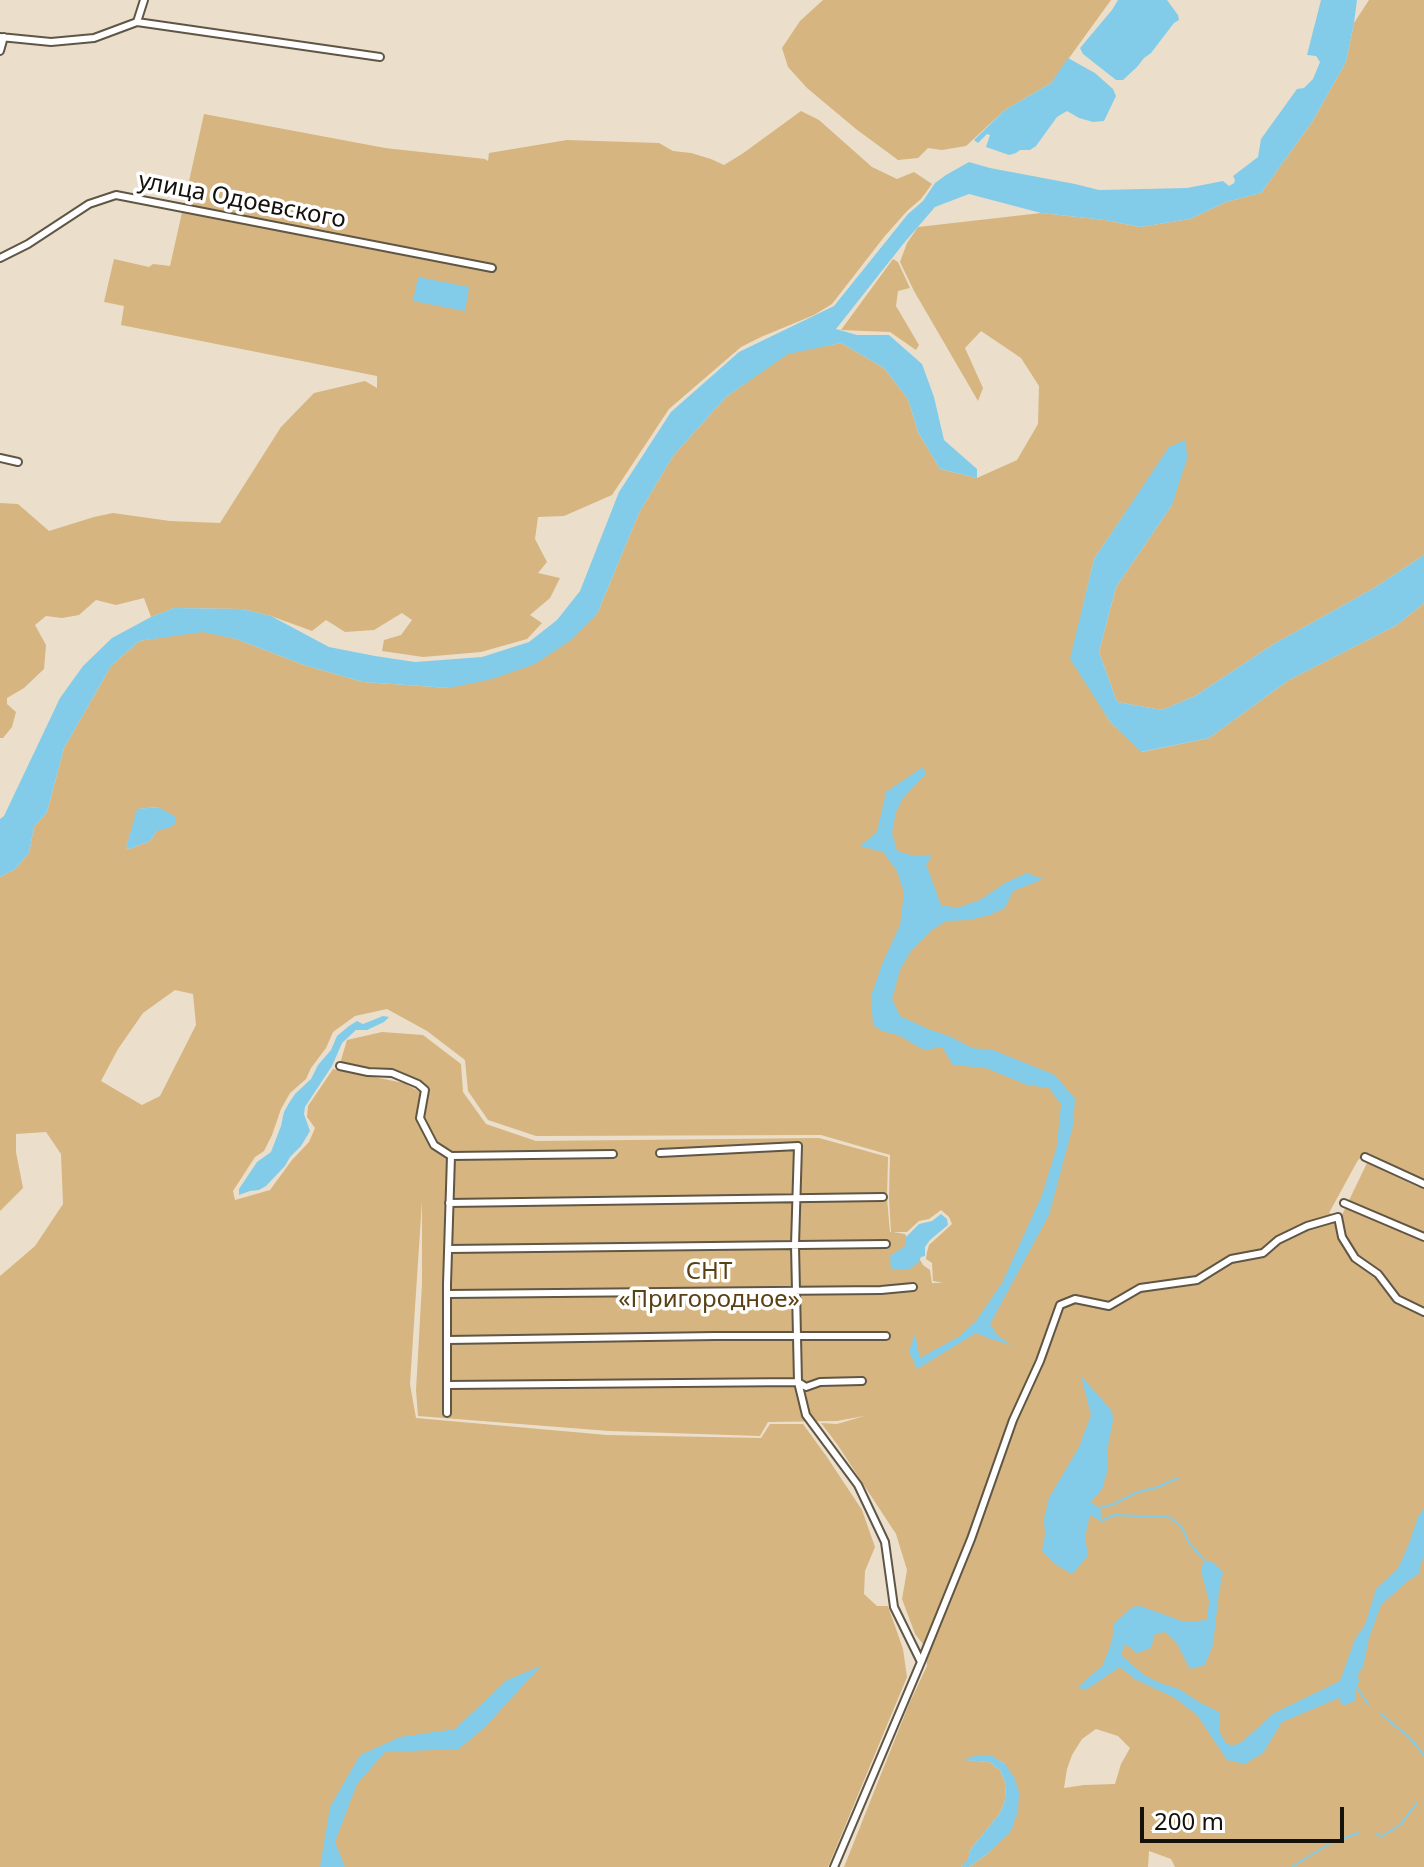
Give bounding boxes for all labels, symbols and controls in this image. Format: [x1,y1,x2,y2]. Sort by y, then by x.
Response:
street label: улица Одоевского [136,167,348,235]
park label: СНТ «Пригородное» [618,1258,800,1314]
scale bar [1144,1791,1348,1841]
text: 200 m [1154,1804,1224,1837]

